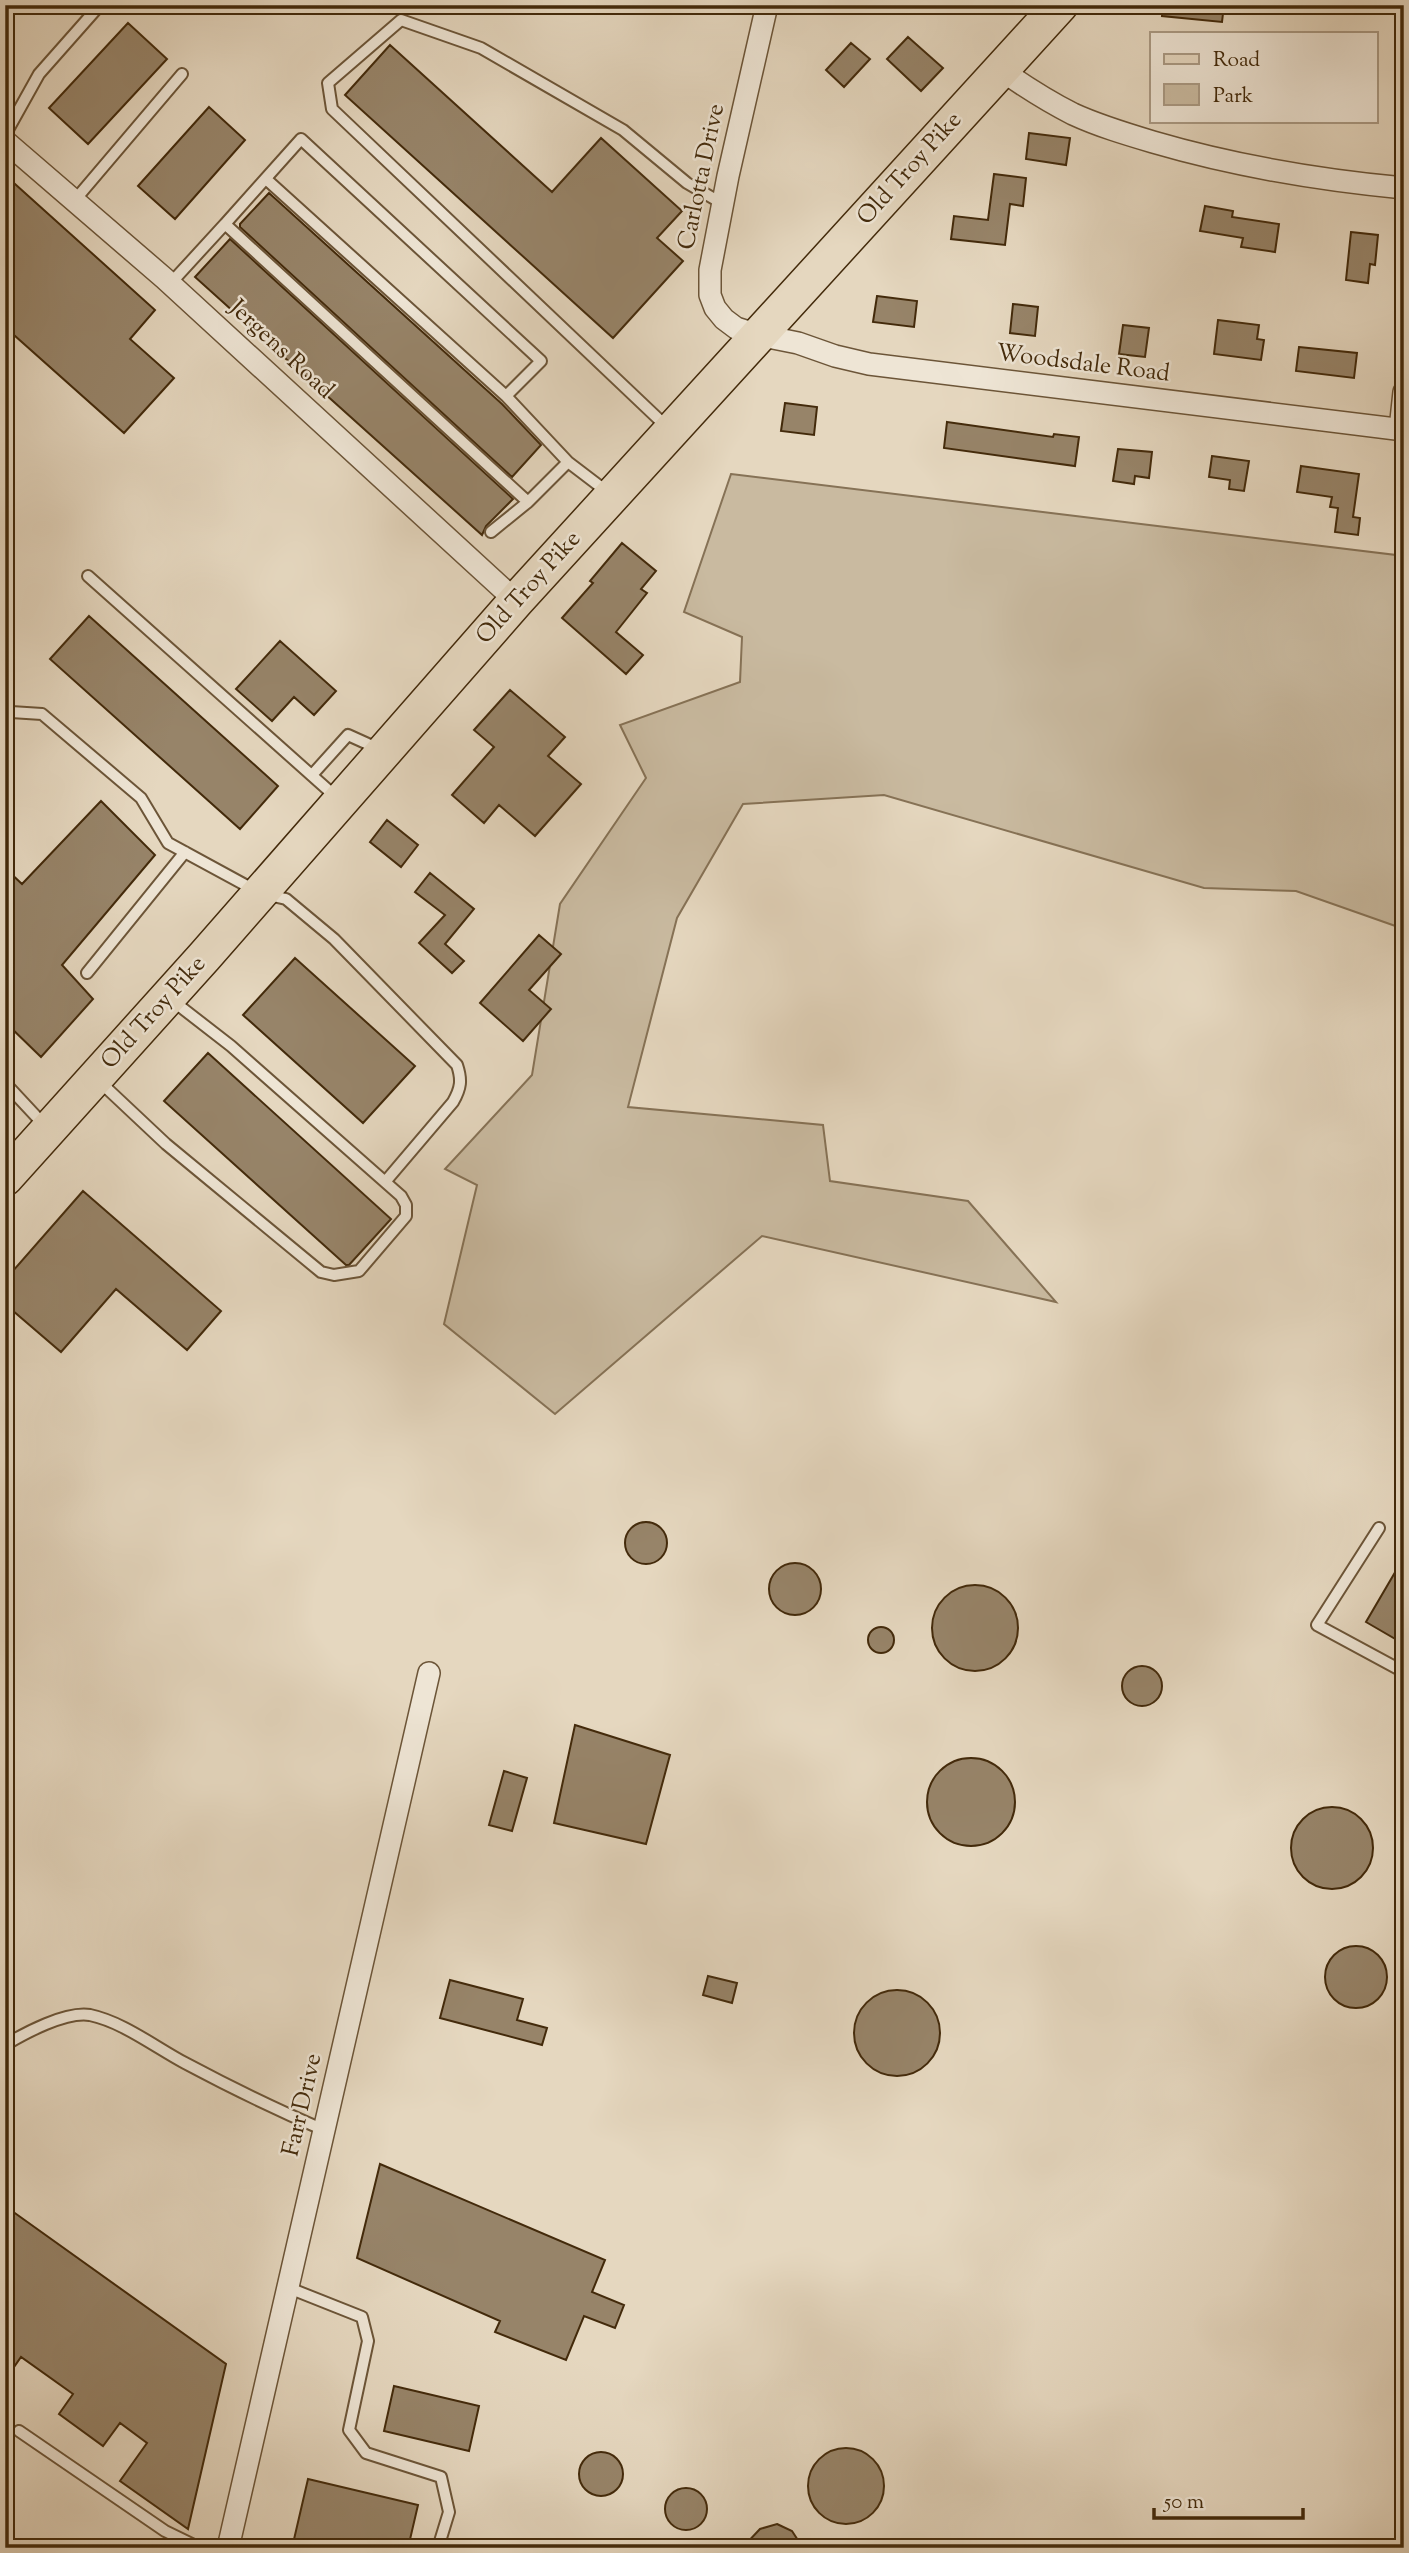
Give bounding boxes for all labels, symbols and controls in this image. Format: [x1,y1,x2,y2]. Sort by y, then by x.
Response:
legend [1150,32,1378,122]
text: Road [1213,46,1260,76]
text: Park [1213,82,1254,112]
street label: Carlotta Drive [670,101,734,253]
street label: Old Troy Pike [850,105,970,233]
street label: Jergens Road [219,291,341,408]
street label: Woodsdale Road [994,336,1172,392]
street label: Old Troy Pike [469,524,589,652]
street label: Old Troy Pike [94,949,214,1077]
street label: Farr Drive [275,2050,331,2160]
scale bar [1154,2476,1302,2520]
text: 50 m [1163,2488,1204,2518]

